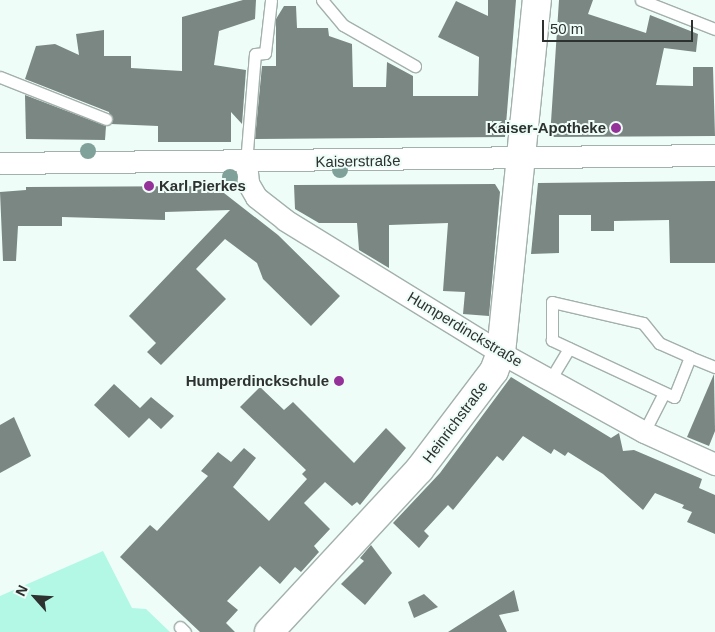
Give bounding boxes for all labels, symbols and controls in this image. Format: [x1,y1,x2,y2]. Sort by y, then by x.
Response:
scale bar [545,10,696,42]
text: 50 m [550,20,583,37]
place label: Kaiser-Apotheke [487,119,606,137]
marker: Kaiser-Apotheke [610,122,622,134]
street label: Kaiserstraße [315,151,401,171]
place label: Karl Pierkes [159,177,246,195]
marker: Karl Pierkes [143,180,155,192]
street label: Humperdinckstraße [404,288,526,370]
place label: Humperdinckschule [186,372,329,390]
marker: Humperdinckschule [333,375,345,387]
street label: Heinrichstraße [418,378,492,466]
north arrow [10,572,60,622]
text: N [12,582,31,598]

